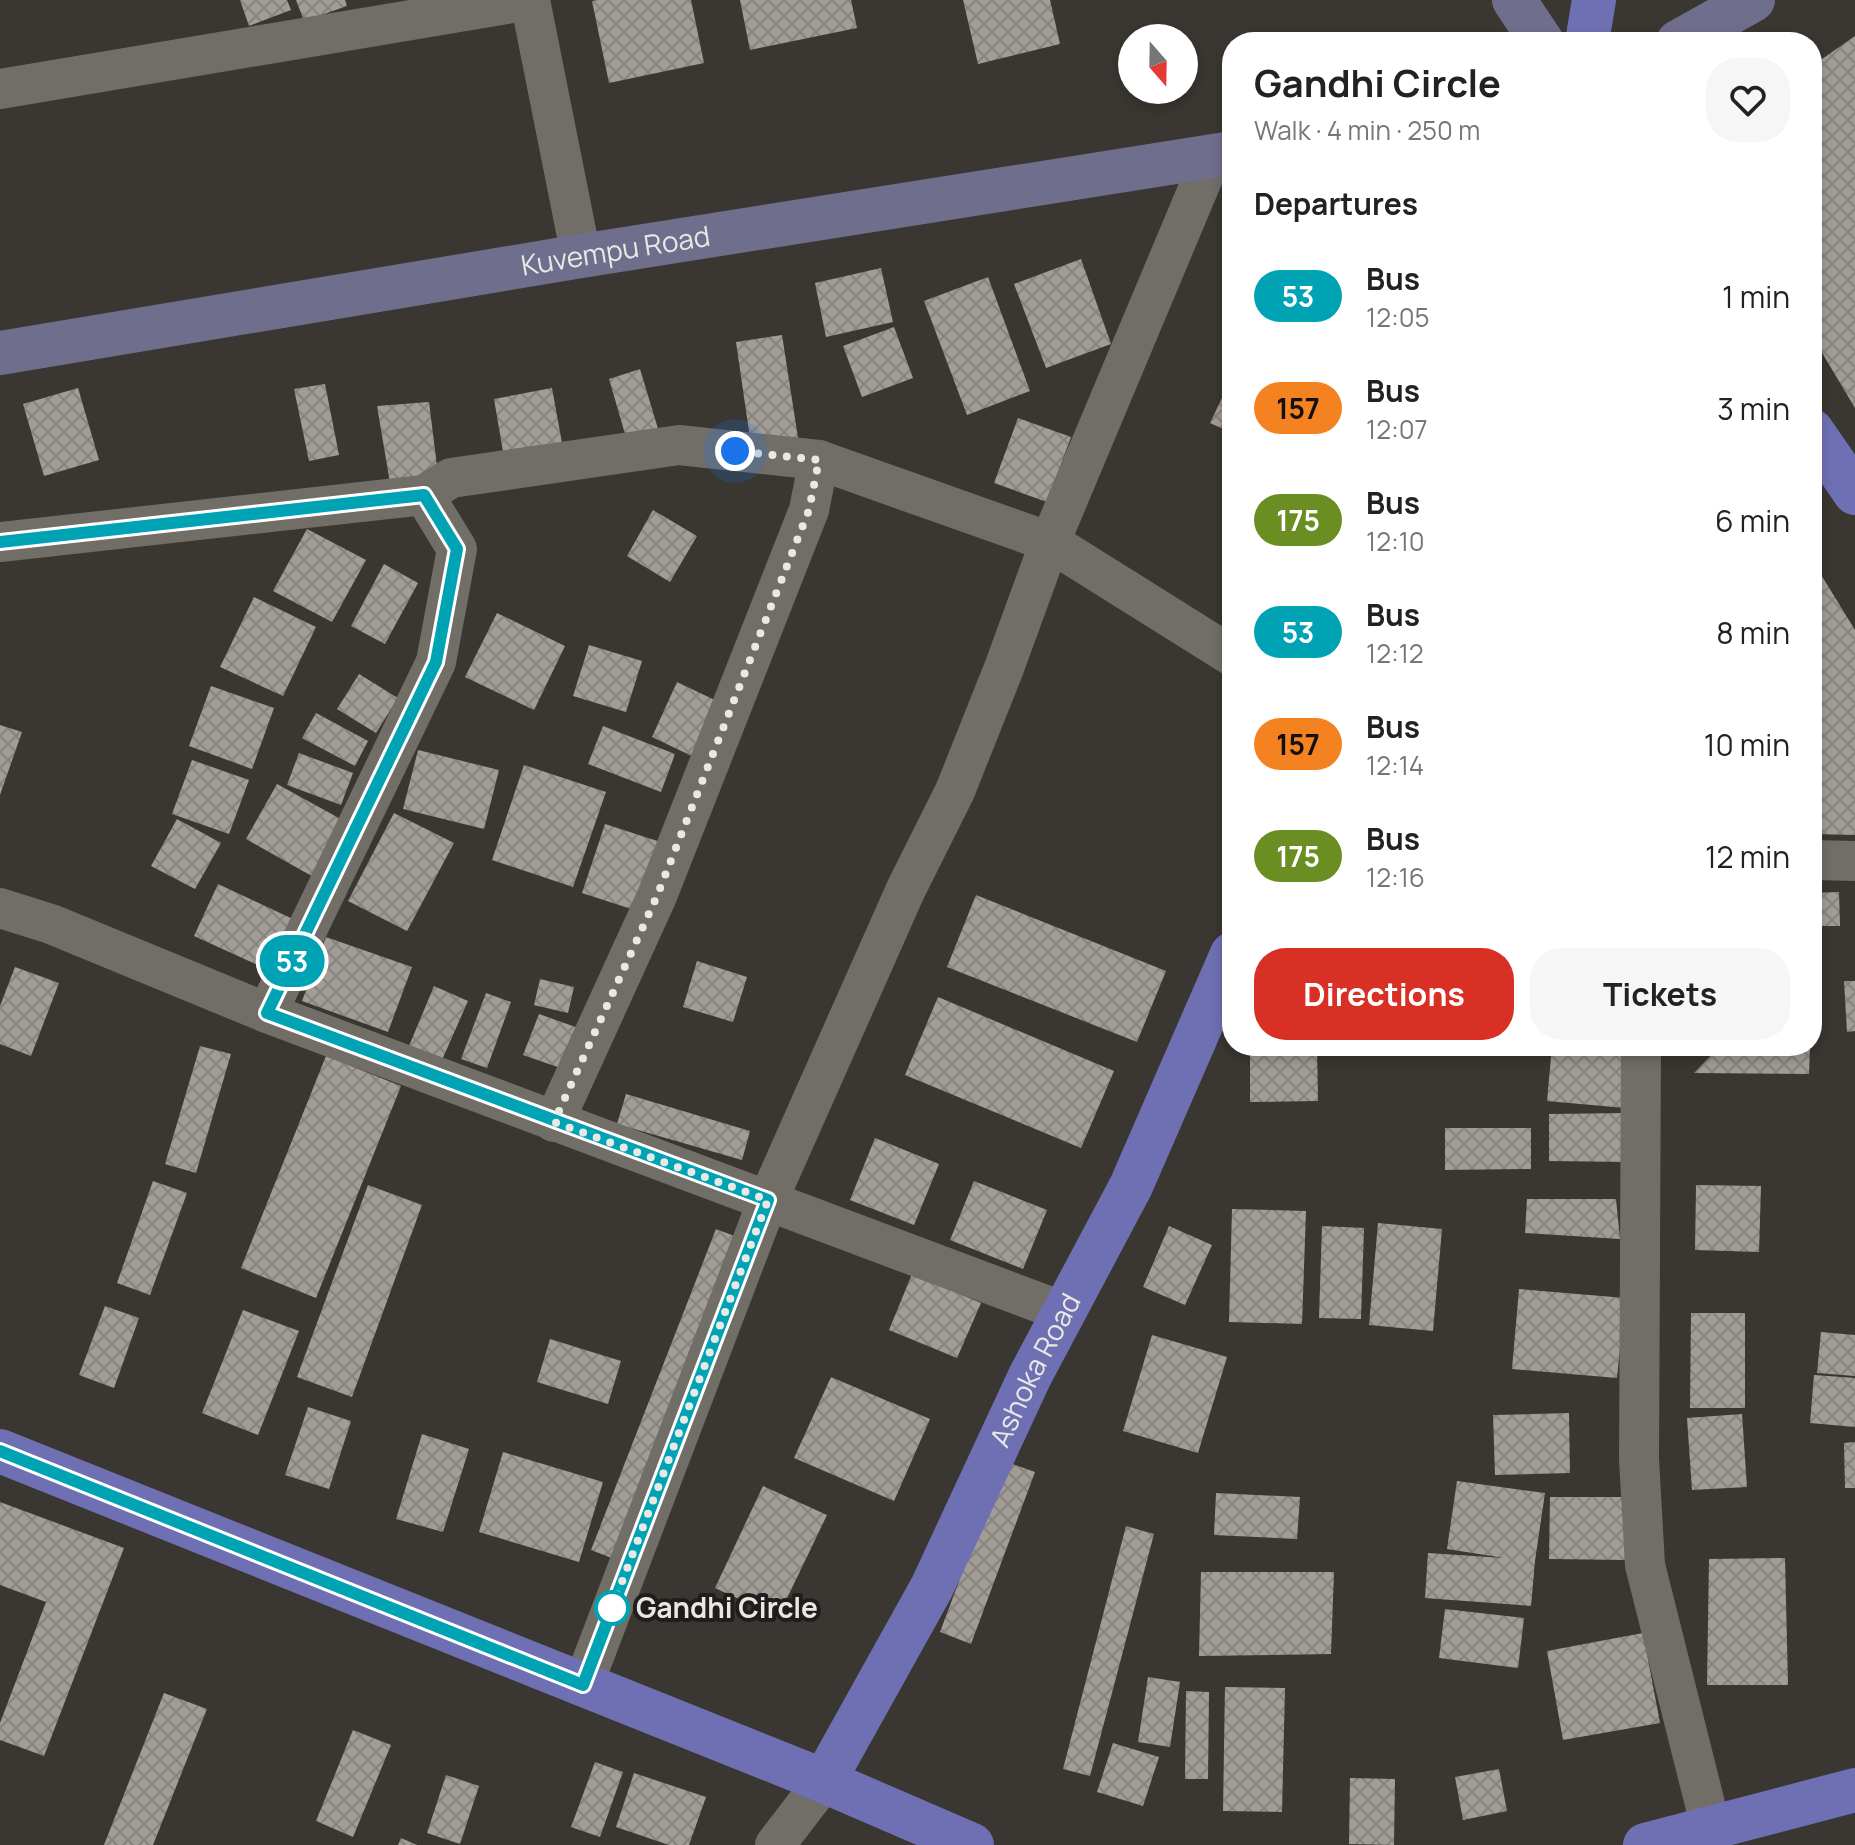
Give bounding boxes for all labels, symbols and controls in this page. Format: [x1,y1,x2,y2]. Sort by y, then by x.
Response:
north arrow [1118,24,1198,104]
map controls [1118,24,1198,104]
text: Gandhi Circle [1254,56,1501,108]
button: heart [1706,58,1790,142]
text: Walk · 4 min · 250 m [1254,112,1480,148]
text: Departures [1254,183,1418,224]
street label: Kuvempu Road [518,216,713,284]
text: Bus [1366,258,1420,299]
text: 1 min [1722,276,1790,317]
text: 53 [1282,277,1314,315]
text: 12:05 [1366,299,1430,335]
text: Bus [1366,370,1420,411]
text: 3 min [1717,388,1790,429]
text: 157 [1276,389,1320,427]
text: 12:07 [1366,411,1428,447]
your location [715,431,755,471]
text: Bus [1366,482,1420,523]
text: 6 min [1715,500,1790,541]
text: 175 [1276,501,1320,539]
text: 12:10 [1366,523,1425,559]
text: Bus [1366,594,1420,635]
text: 8 min [1716,612,1790,653]
text: 53 [1282,613,1314,651]
text: 12:12 [1366,635,1424,671]
text: Bus [1366,706,1420,747]
text: 10 min [1704,724,1790,765]
text: 157 [1276,725,1320,763]
text: 12:14 [1366,747,1424,783]
text: Bus [1366,818,1420,859]
text: 12 min [1705,836,1790,877]
text: 175 [1276,837,1320,875]
text: 12:16 [1366,859,1425,895]
line badge: 53 [256,935,328,987]
text: 53 [276,942,308,980]
button: Directions [1254,948,1514,1040]
button: Tickets [1530,948,1790,1040]
street label: Ashoka Road [980,1286,1089,1453]
place label: Gandhi Circle [636,1588,818,1626]
marker: Gandhi Circle [595,1591,629,1625]

